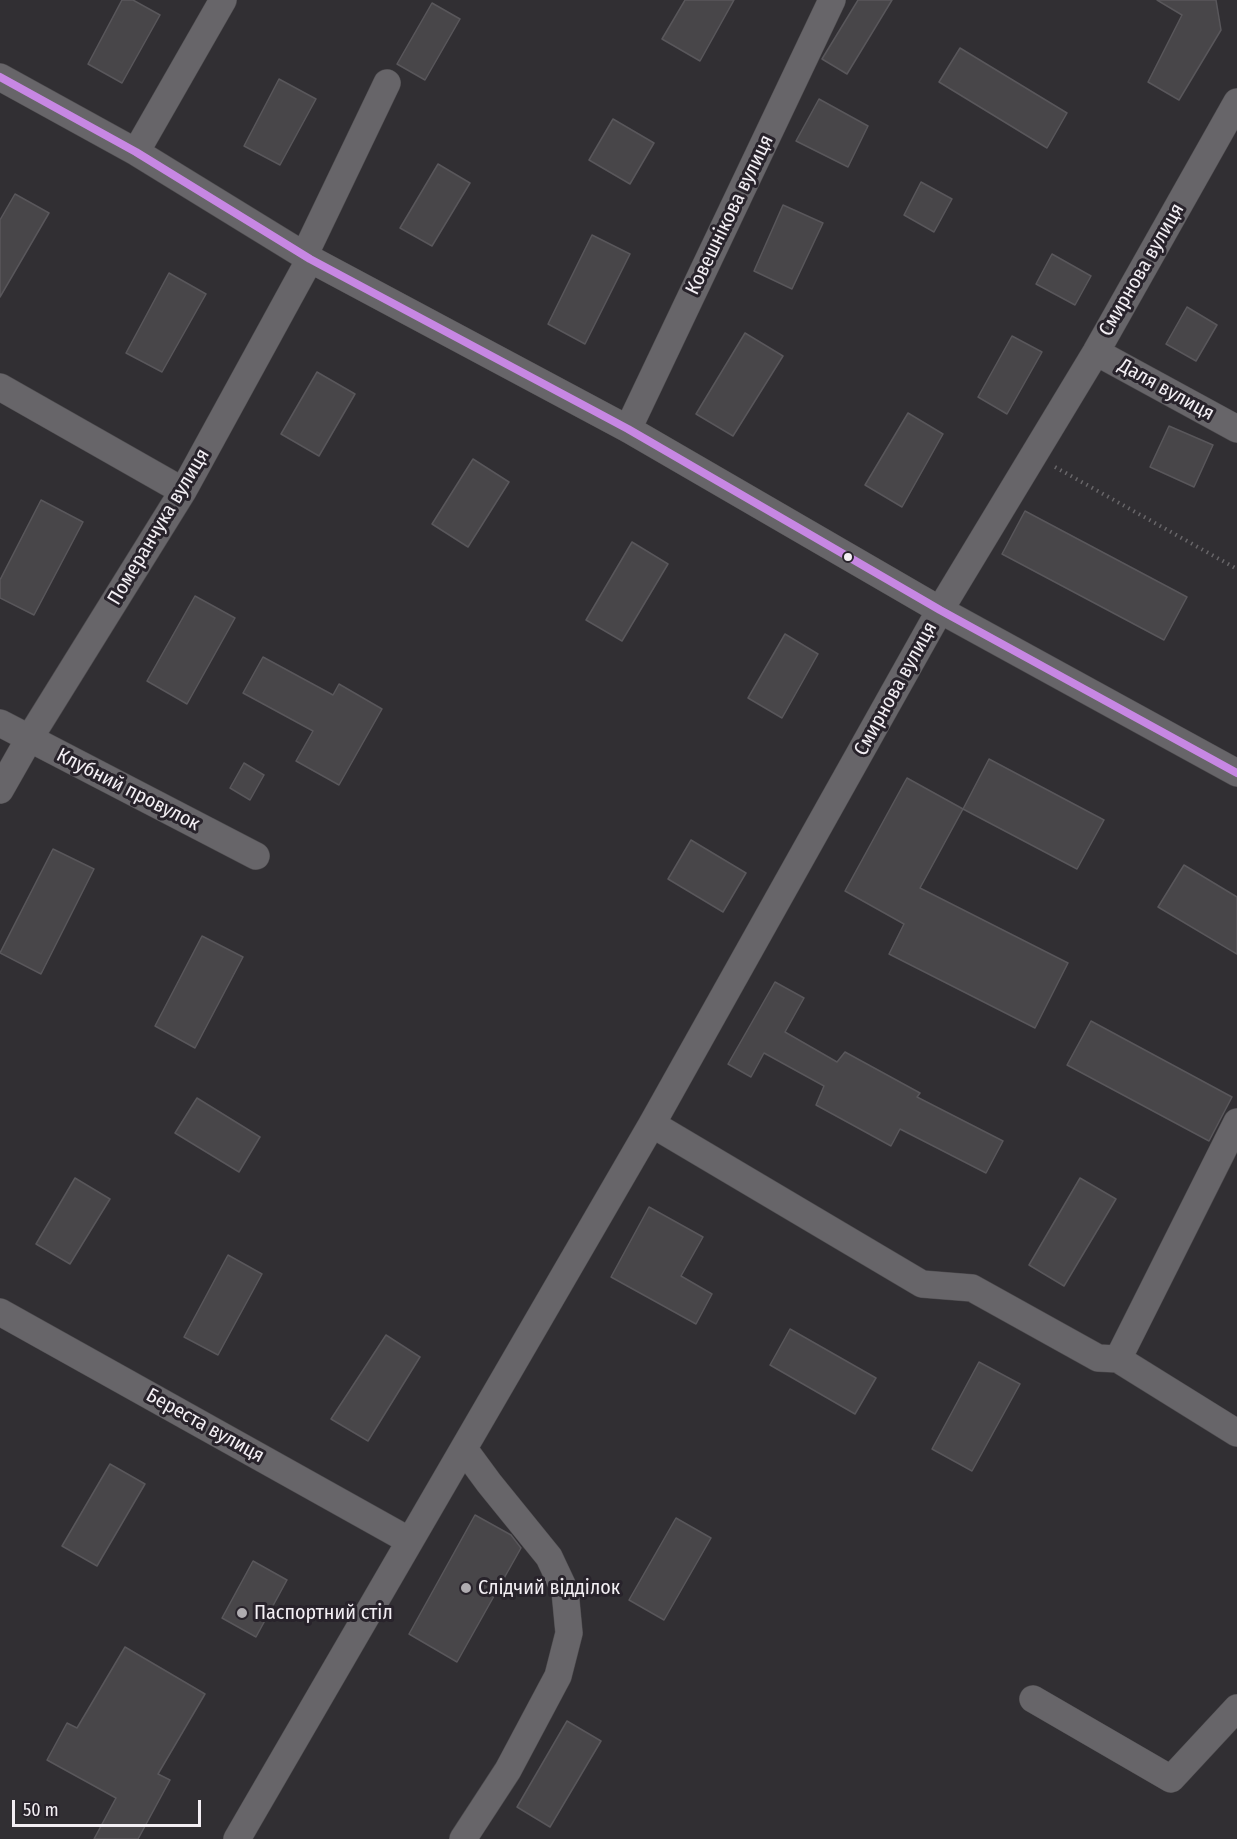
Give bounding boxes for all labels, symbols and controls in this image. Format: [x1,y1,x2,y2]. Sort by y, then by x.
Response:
street label: Ковешнікова вулиця [681,131,779,299]
street label: Смирнова вулиця [1094,199,1190,341]
street label: Даля вулиця [1114,354,1218,426]
street label: Померанчука вулиця [103,445,215,609]
unlabelled marker [842,551,854,563]
street label: Смирнова вулиця [849,618,943,760]
street label: Клубний провулок [52,744,204,836]
street label: Береста вулиця [142,1384,268,1468]
place label: Слідчий відділок [478,1576,620,1600]
marker: Слідчий відділок [459,1581,473,1595]
place label: Паспортний стіл [254,1601,393,1625]
marker: Паспортний стіл [235,1606,249,1620]
scale bar [15,1788,204,1826]
text: 50 m [23,1799,59,1821]

